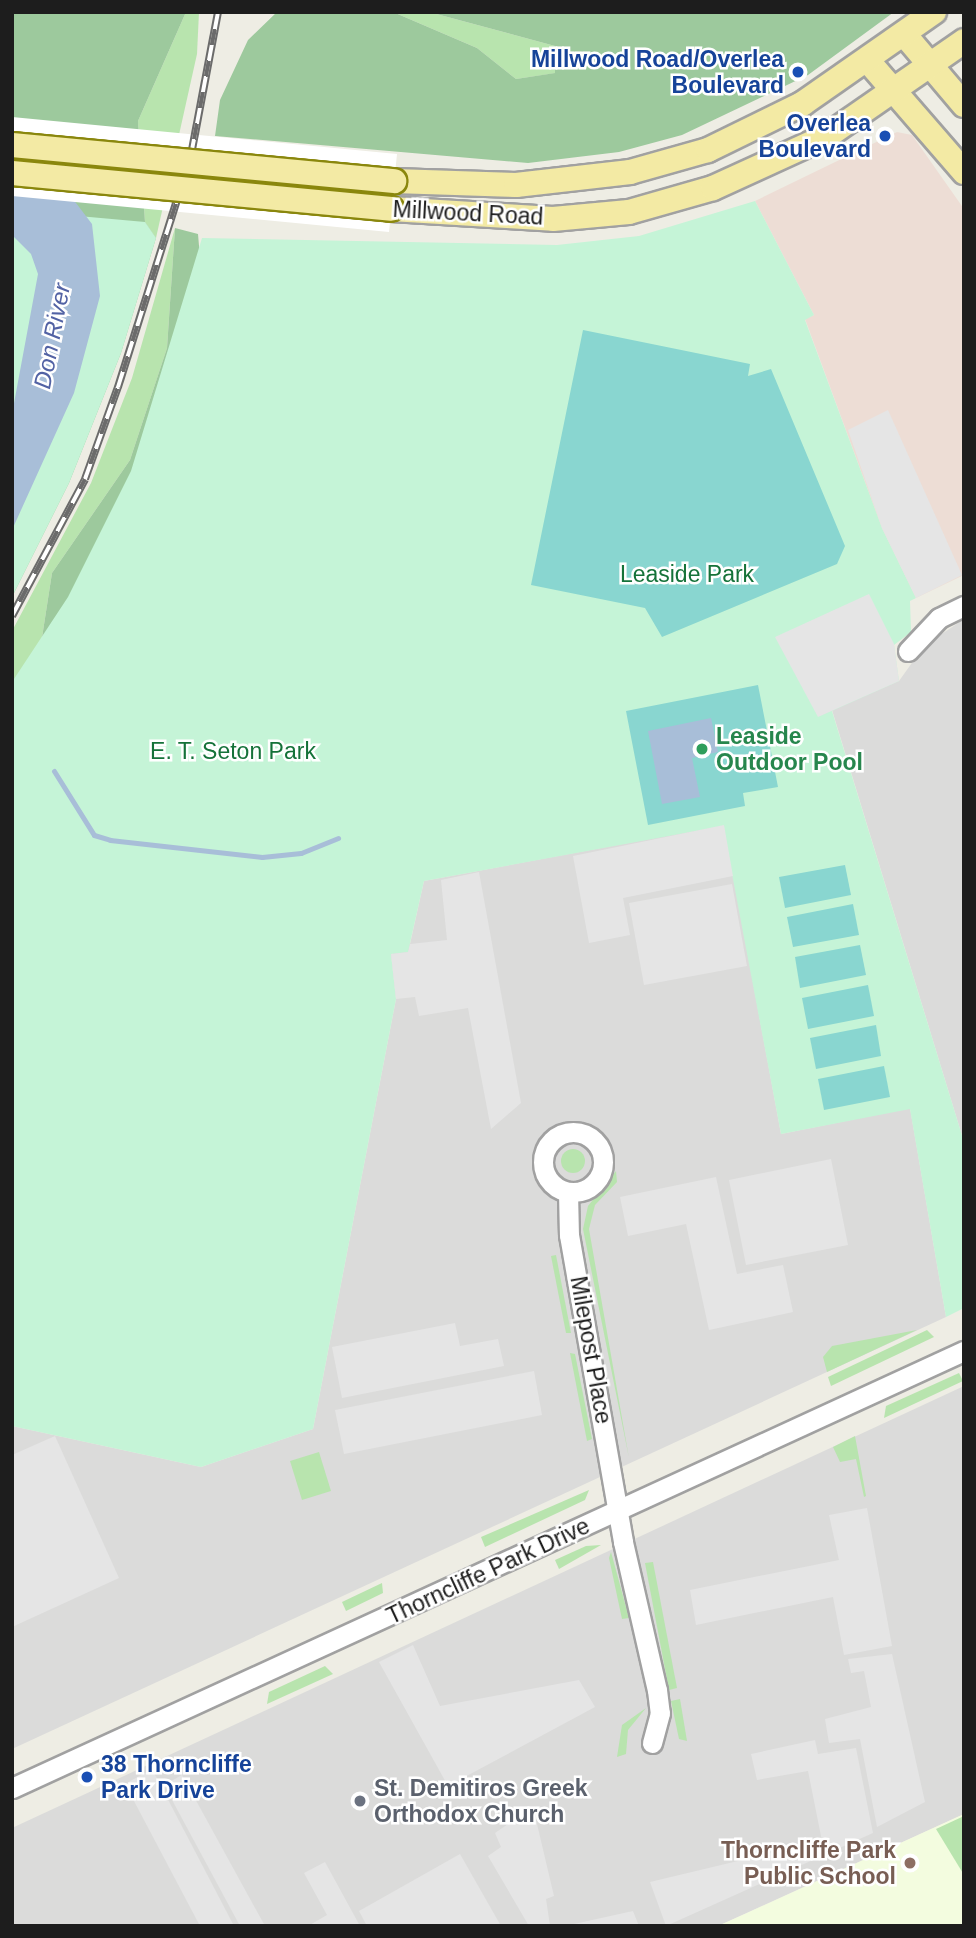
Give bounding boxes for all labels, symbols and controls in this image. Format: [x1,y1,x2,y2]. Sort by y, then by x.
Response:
place label: Millwood Road/Overlea Boulevard [531,45,784,99]
marker: Millwood Road/Overlea Boulevard [790,64,806,80]
place label: Overlea Boulevard [759,109,871,163]
marker: Overlea Boulevard [877,128,893,144]
street label: Millwood Road [392,195,544,231]
water label: Don River [28,281,76,391]
park label: Leaside Park [620,560,754,588]
place label: Leaside Outdoor Pool [716,722,863,776]
park label: E. T. Seton Park [150,737,316,765]
marker: Leaside Outdoor Pool [694,741,710,757]
street label: Milepost Place [564,1274,618,1426]
street label: Thorncliffe Park Drive [382,1512,594,1630]
place label: 38 Thorncliffe Park Drive [101,1750,252,1804]
marker: 38 Thorncliffe Park Drive [79,1769,95,1785]
place label: St. Demitiros Greek Orthodox Church [374,1774,587,1828]
marker: St. Demitiros Greek Orthodox Church [352,1793,368,1809]
place label: Thorncliffe Park Public School [721,1836,896,1890]
marker: Thorncliffe Park Public School [902,1855,918,1871]

